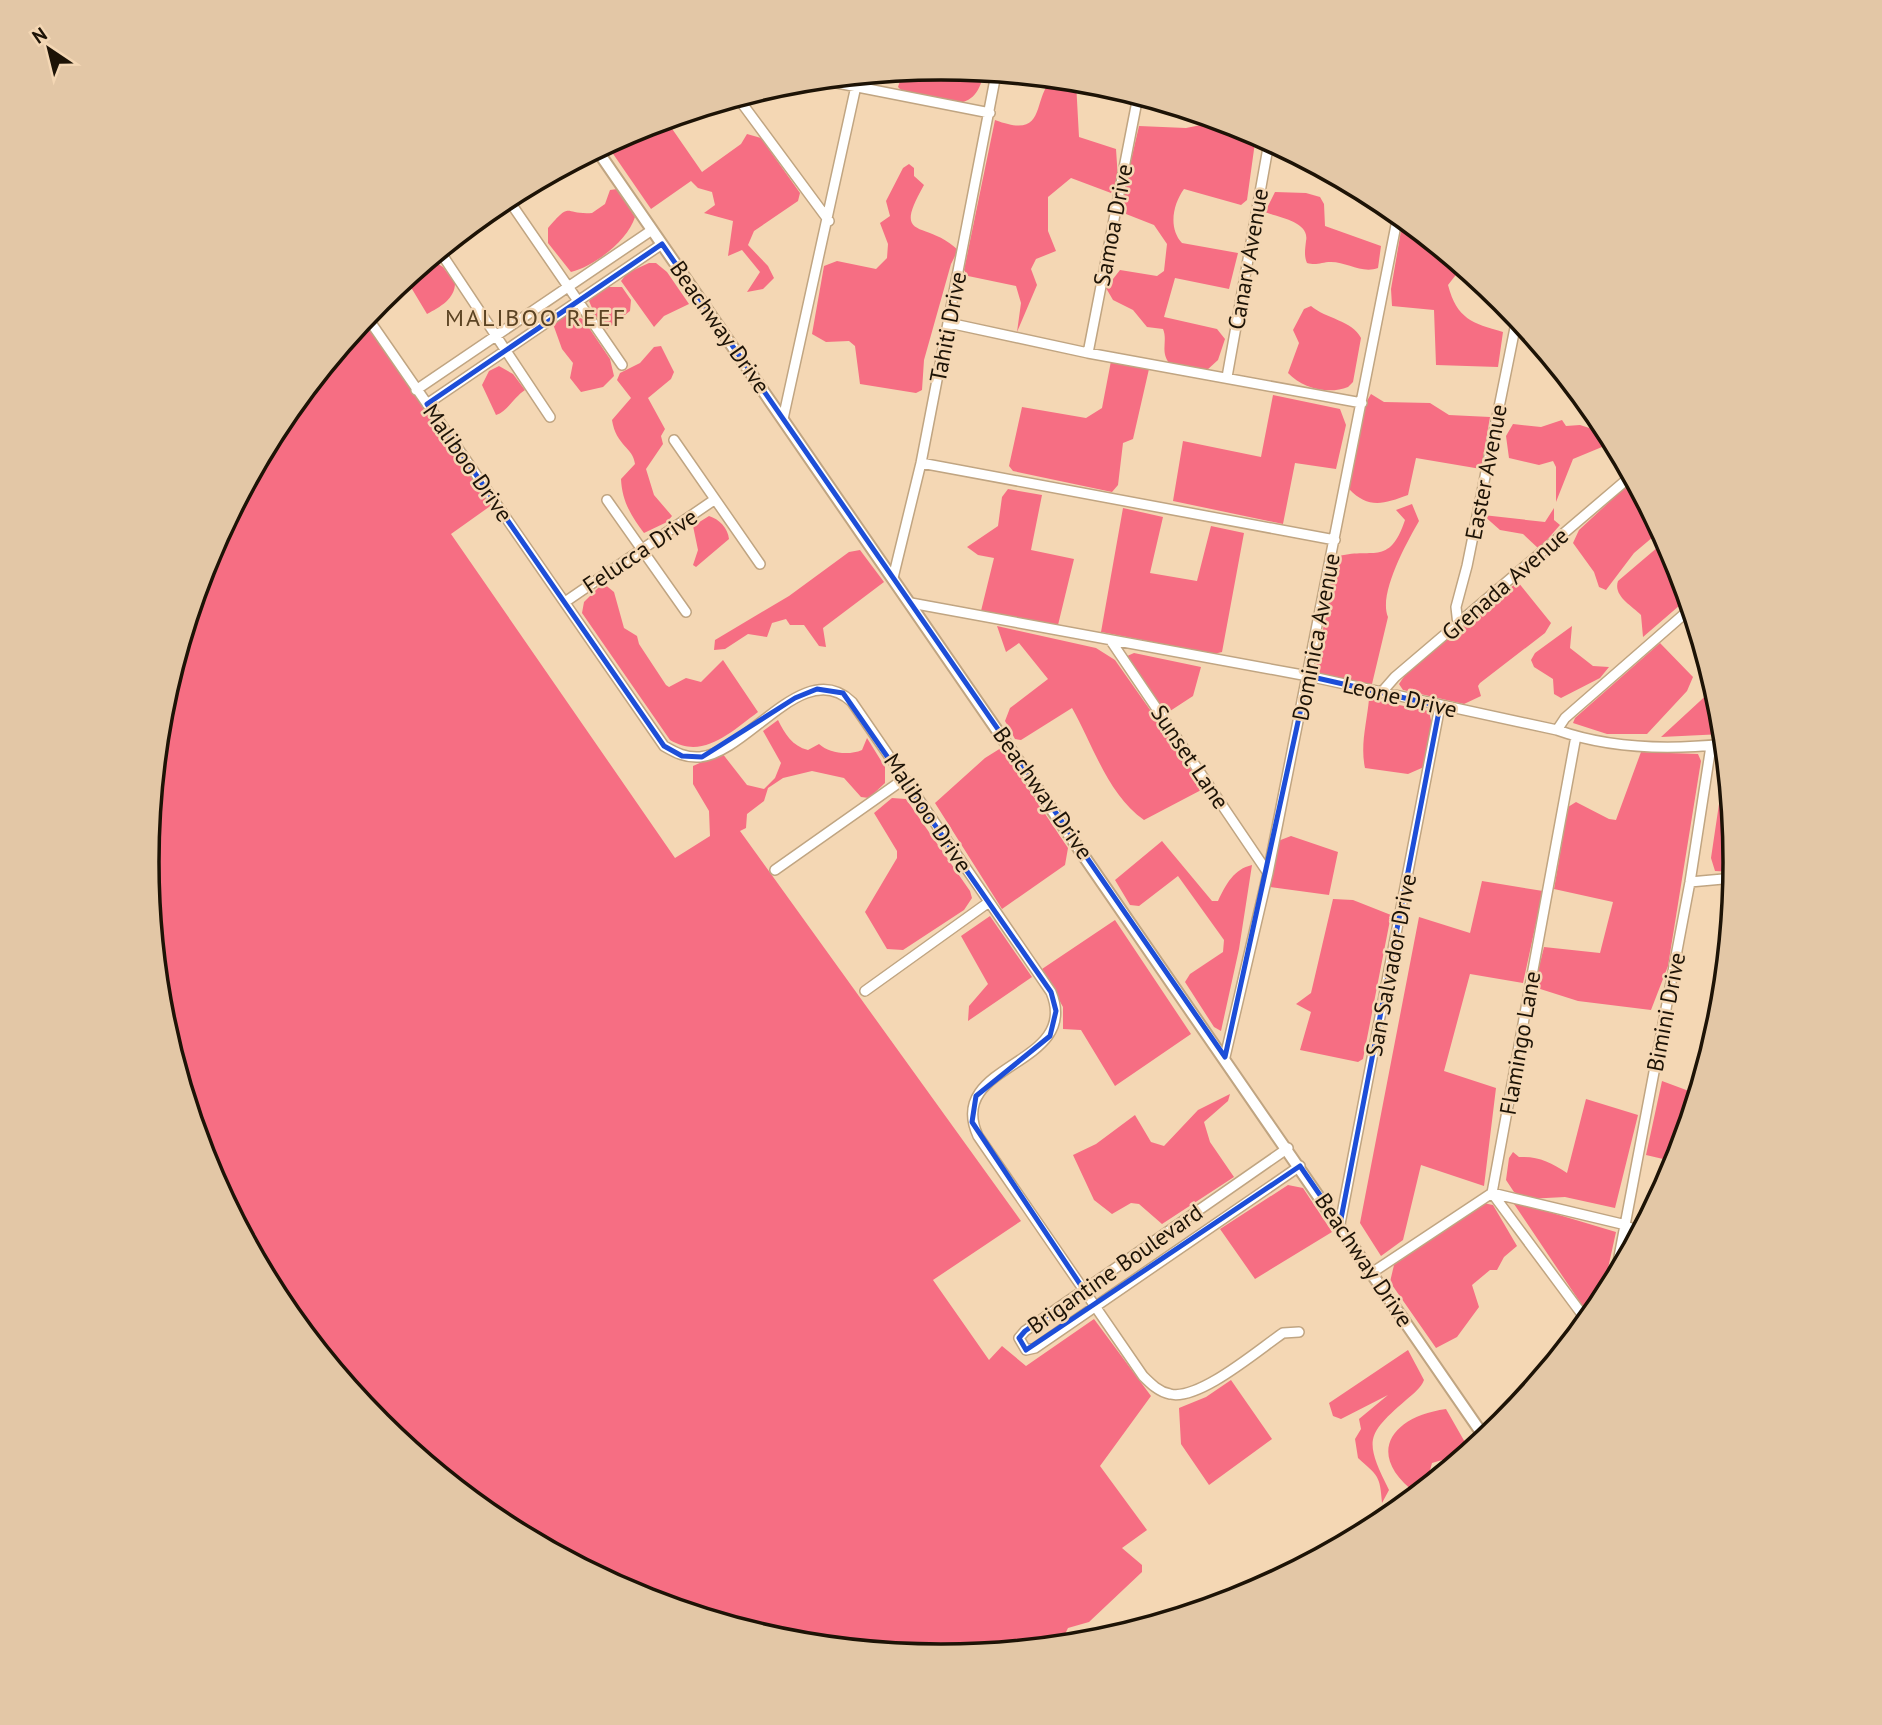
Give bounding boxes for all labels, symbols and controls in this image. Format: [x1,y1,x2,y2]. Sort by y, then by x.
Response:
north arrow [14,14,84,84]
text: N [27,22,51,48]
street label: Samoa Drive [1086,161,1139,288]
street label: Canary Avenue [1221,186,1274,332]
street label: Beachway Drive [664,255,777,399]
street label: Tahiti Drive [923,269,972,385]
district label: MALIBOO REEF [445,302,627,333]
street label: Maliboo Drive [417,398,520,527]
street label: Easter Avenue [1458,402,1513,542]
street label: Felucca Drive [577,502,703,600]
street label: Grenada Avenue [1435,521,1574,647]
street label: Dominica Avenue [1285,551,1346,723]
street label: Leone Drive [1340,669,1460,724]
street label: Sunset Lane [1145,699,1236,814]
street label: Beachway Drive [987,721,1100,865]
street label: Maliboo Drive [878,748,979,878]
street label: San Salvador Drive [1359,871,1422,1059]
street label: Bimini Drive [1640,950,1691,1074]
street label: Flamingo Lane [1493,969,1546,1117]
street label: Beachway Drive [1309,1187,1420,1332]
street label: Brigantine Boulevard [1022,1197,1208,1340]

